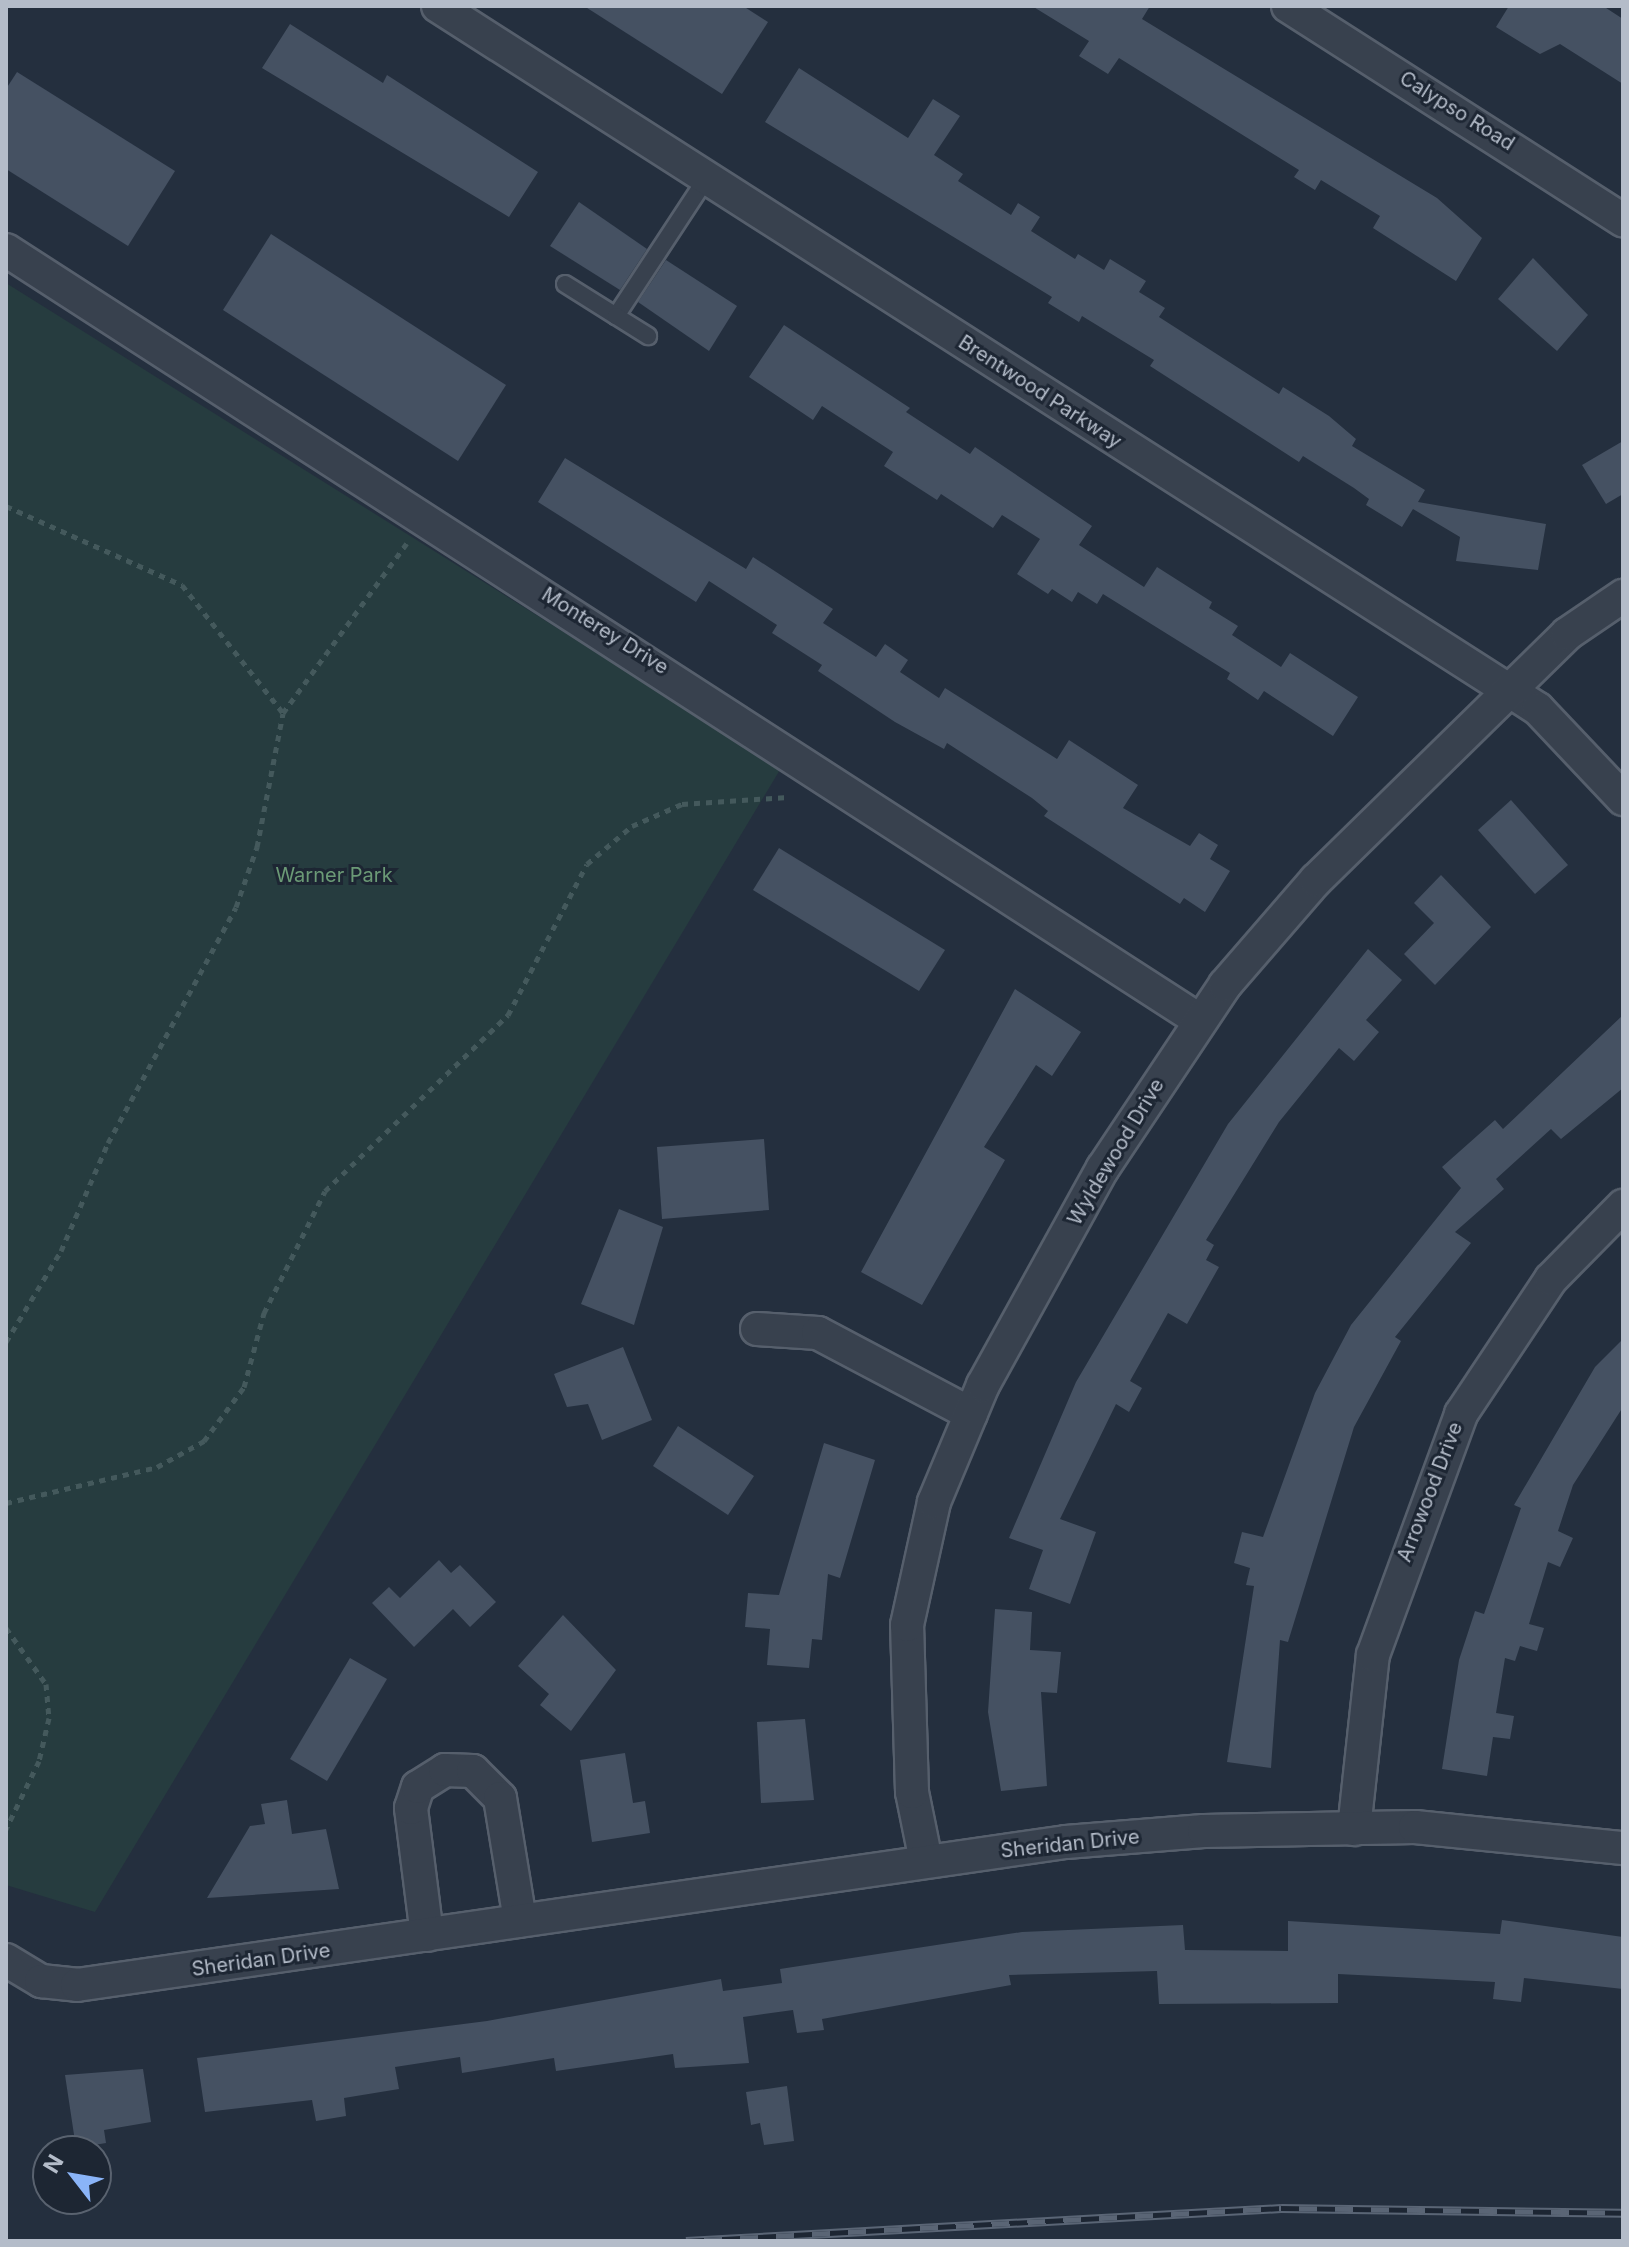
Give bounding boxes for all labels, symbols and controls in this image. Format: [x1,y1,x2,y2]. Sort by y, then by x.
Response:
street label: Calypso Road [1395,66,1519,156]
street label: Brentwood Parkway [954,330,1126,454]
street label: Monterey Drive [537,582,673,680]
park label: Warner Park [275,863,393,887]
street label: Wyldewood Drive [1063,1074,1169,1230]
street label: Arrowood Drive [1392,1419,1468,1565]
street label: Sheridan Drive [999,1825,1141,1863]
street label: Sheridan Drive [190,1938,332,1982]
north arrow [32,2135,112,2215]
text: N [38,2150,69,2178]

